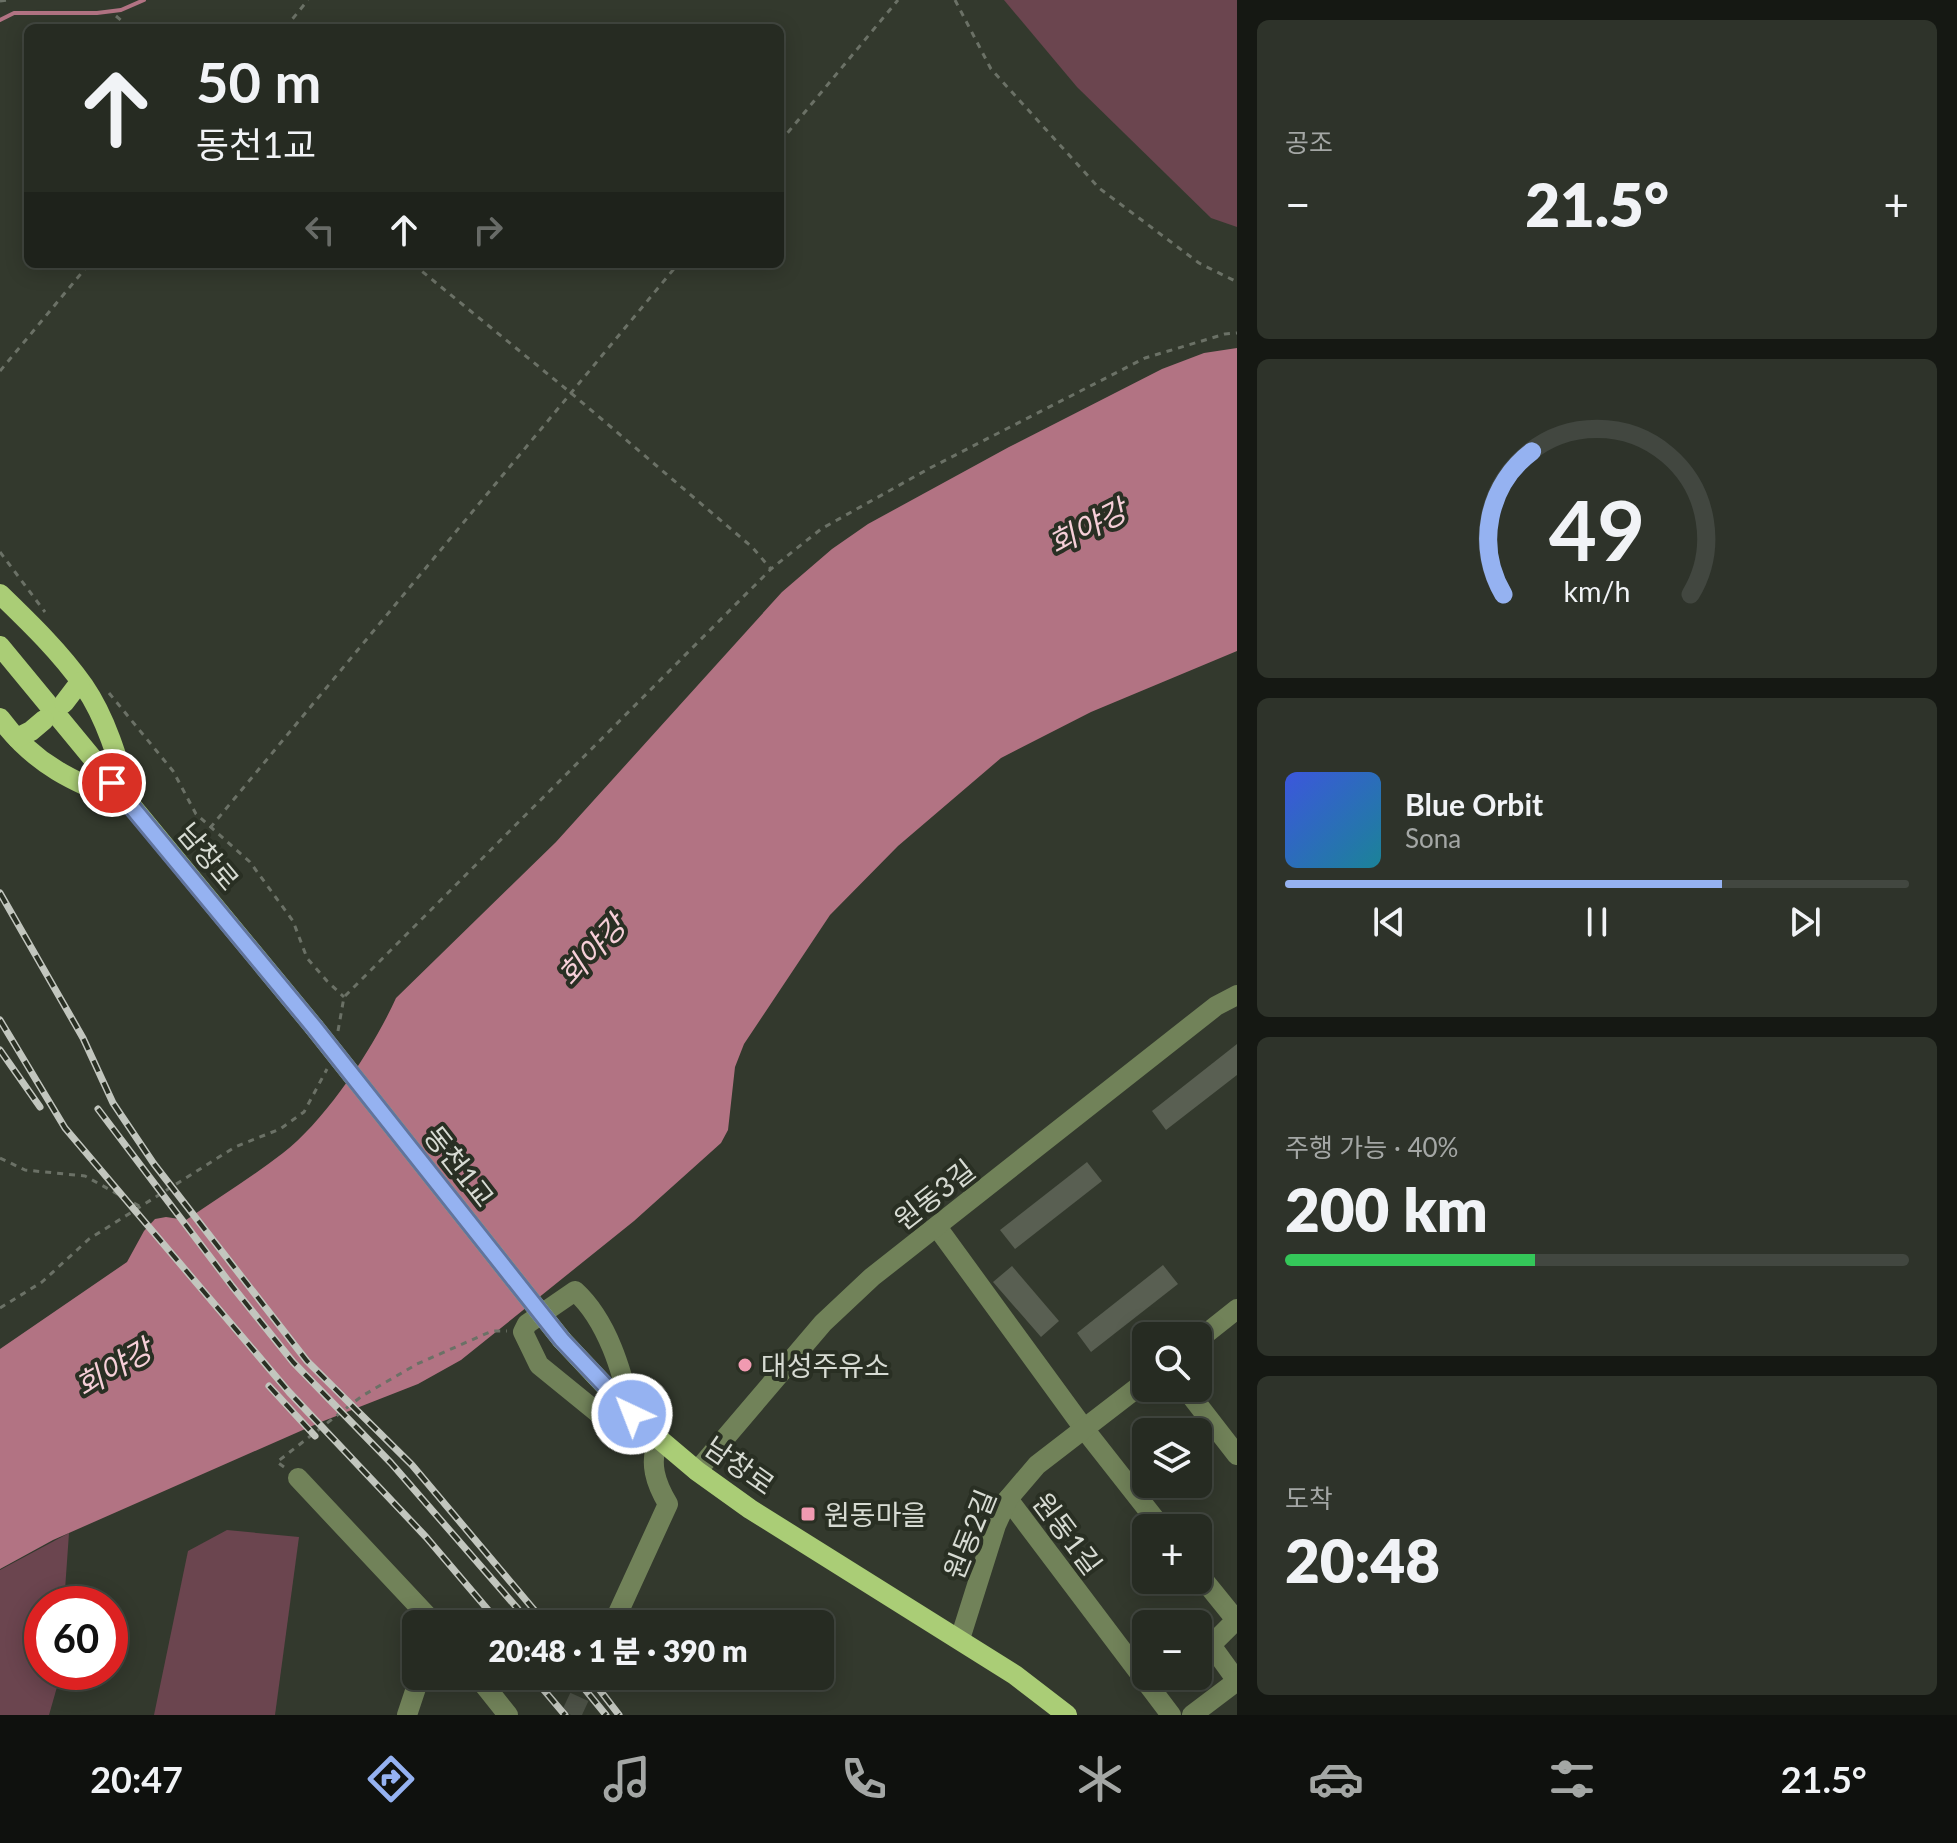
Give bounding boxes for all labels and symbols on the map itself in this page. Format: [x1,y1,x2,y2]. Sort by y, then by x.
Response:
water label: 회야강 [1042,490,1135,561]
pin [78,749,146,817]
street label: 남창로 [171,815,247,897]
water label: 회야강 [550,905,635,993]
street label: 동천1교 [418,1119,502,1213]
street label: 원동3길 [887,1152,981,1236]
water label: 회야강 [68,1329,161,1403]
place label: 대성주유소 [761,1348,890,1382]
marker: 대성주유소 [736,1356,754,1374]
position arrow [590,1372,674,1456]
street label: 남창로 [699,1429,781,1501]
street label: 원동2길 [936,1484,1002,1584]
street label: 원동1길 [1026,1485,1110,1581]
place label: 원동마을 [824,1497,927,1531]
marker: 원동마을 [799,1505,817,1523]
speed limit sign: 60 [24,1586,128,1690]

